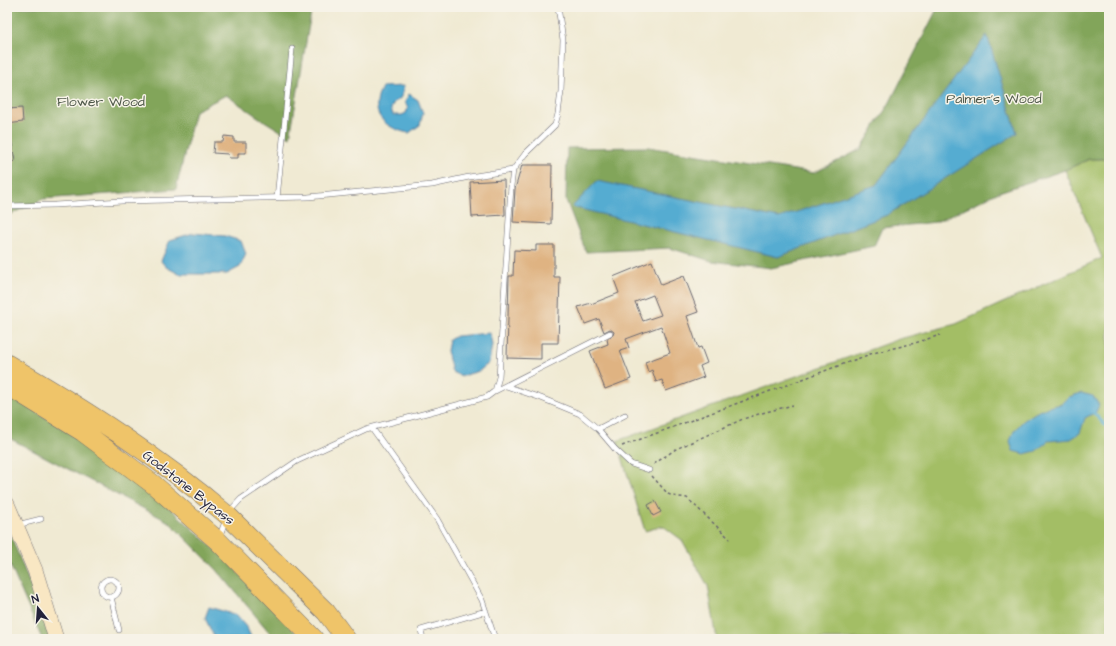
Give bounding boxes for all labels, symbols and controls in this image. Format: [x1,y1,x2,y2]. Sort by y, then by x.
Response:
park label: Palmer's Wood [946,89,1042,109]
park label: Flower Wood [57,92,145,112]
street label: Godstone Bypass [138,445,239,530]
north arrow [18,588,58,628]
text: N [30,591,41,607]

